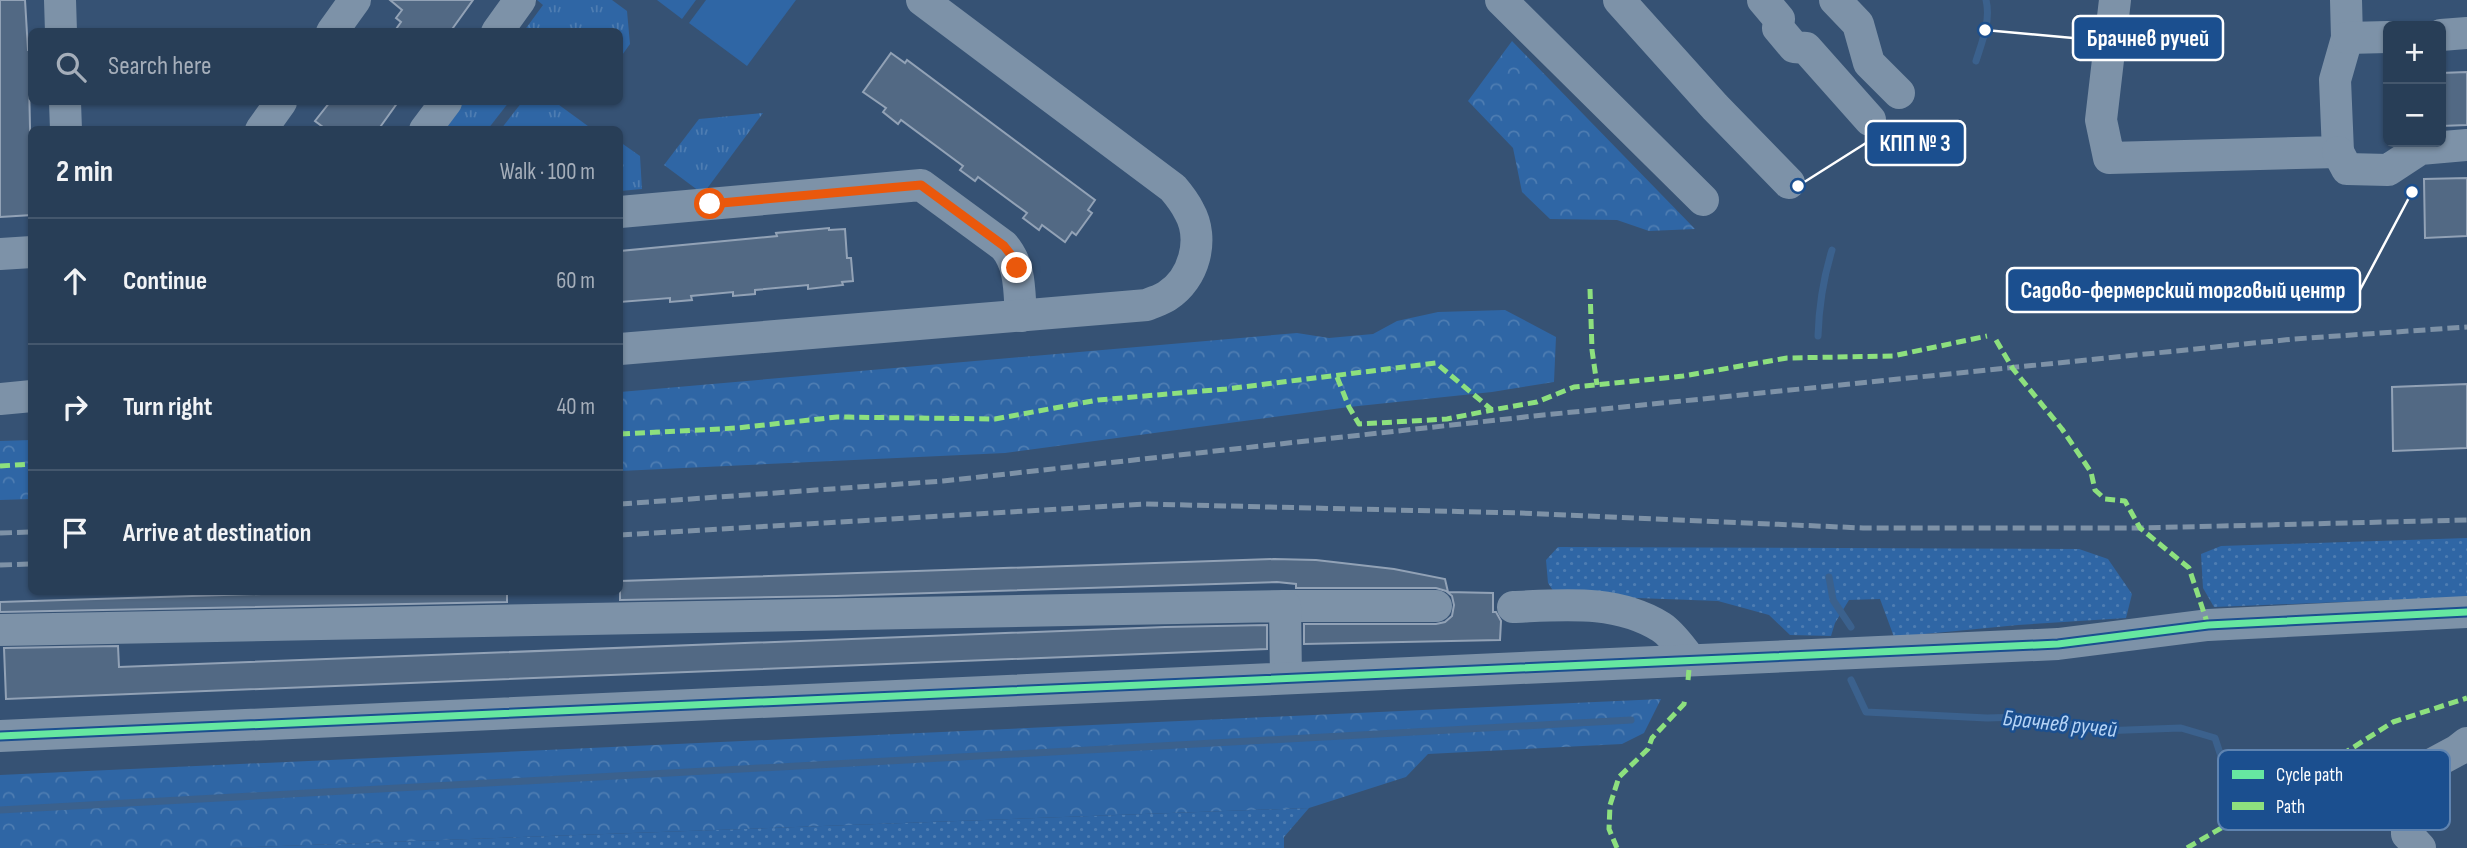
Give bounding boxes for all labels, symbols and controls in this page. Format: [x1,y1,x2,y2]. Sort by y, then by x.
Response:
callout: Брачнев ручей [2073,16,2223,60]
map controls [2383,21,2446,147]
button: + [2383,21,2446,84]
text: Брачнев ручей [2087,25,2209,53]
search box [28,28,623,105]
icon: search [52,48,90,86]
text: Search here [108,51,211,82]
button: − [2383,84,2446,147]
callout: КПП № 3 [1866,121,1965,165]
text: КПП № 3 [1879,130,1951,158]
text: 2 min [56,154,113,190]
text: Walk · 100 m [500,158,595,186]
route start [694,188,725,219]
route end [1001,252,1032,283]
icon: ahead [56,262,94,300]
text: Continue [123,266,207,297]
text: 60 m [556,267,595,295]
callout: Садово-фермерский торговый центр [2007,268,2360,312]
text: Садово-фермерский торговый центр [2020,277,2346,305]
icon: right [56,388,94,426]
text: Turn right [123,392,212,423]
text: 40 m [557,393,595,421]
icon: arrive [56,514,94,552]
text: Arrive at destination [123,518,311,549]
water label: Брачнев ручей [2002,704,2119,744]
legend [2218,750,2450,830]
text: Cycle path [2276,764,2343,787]
text: Path [2276,796,2305,819]

